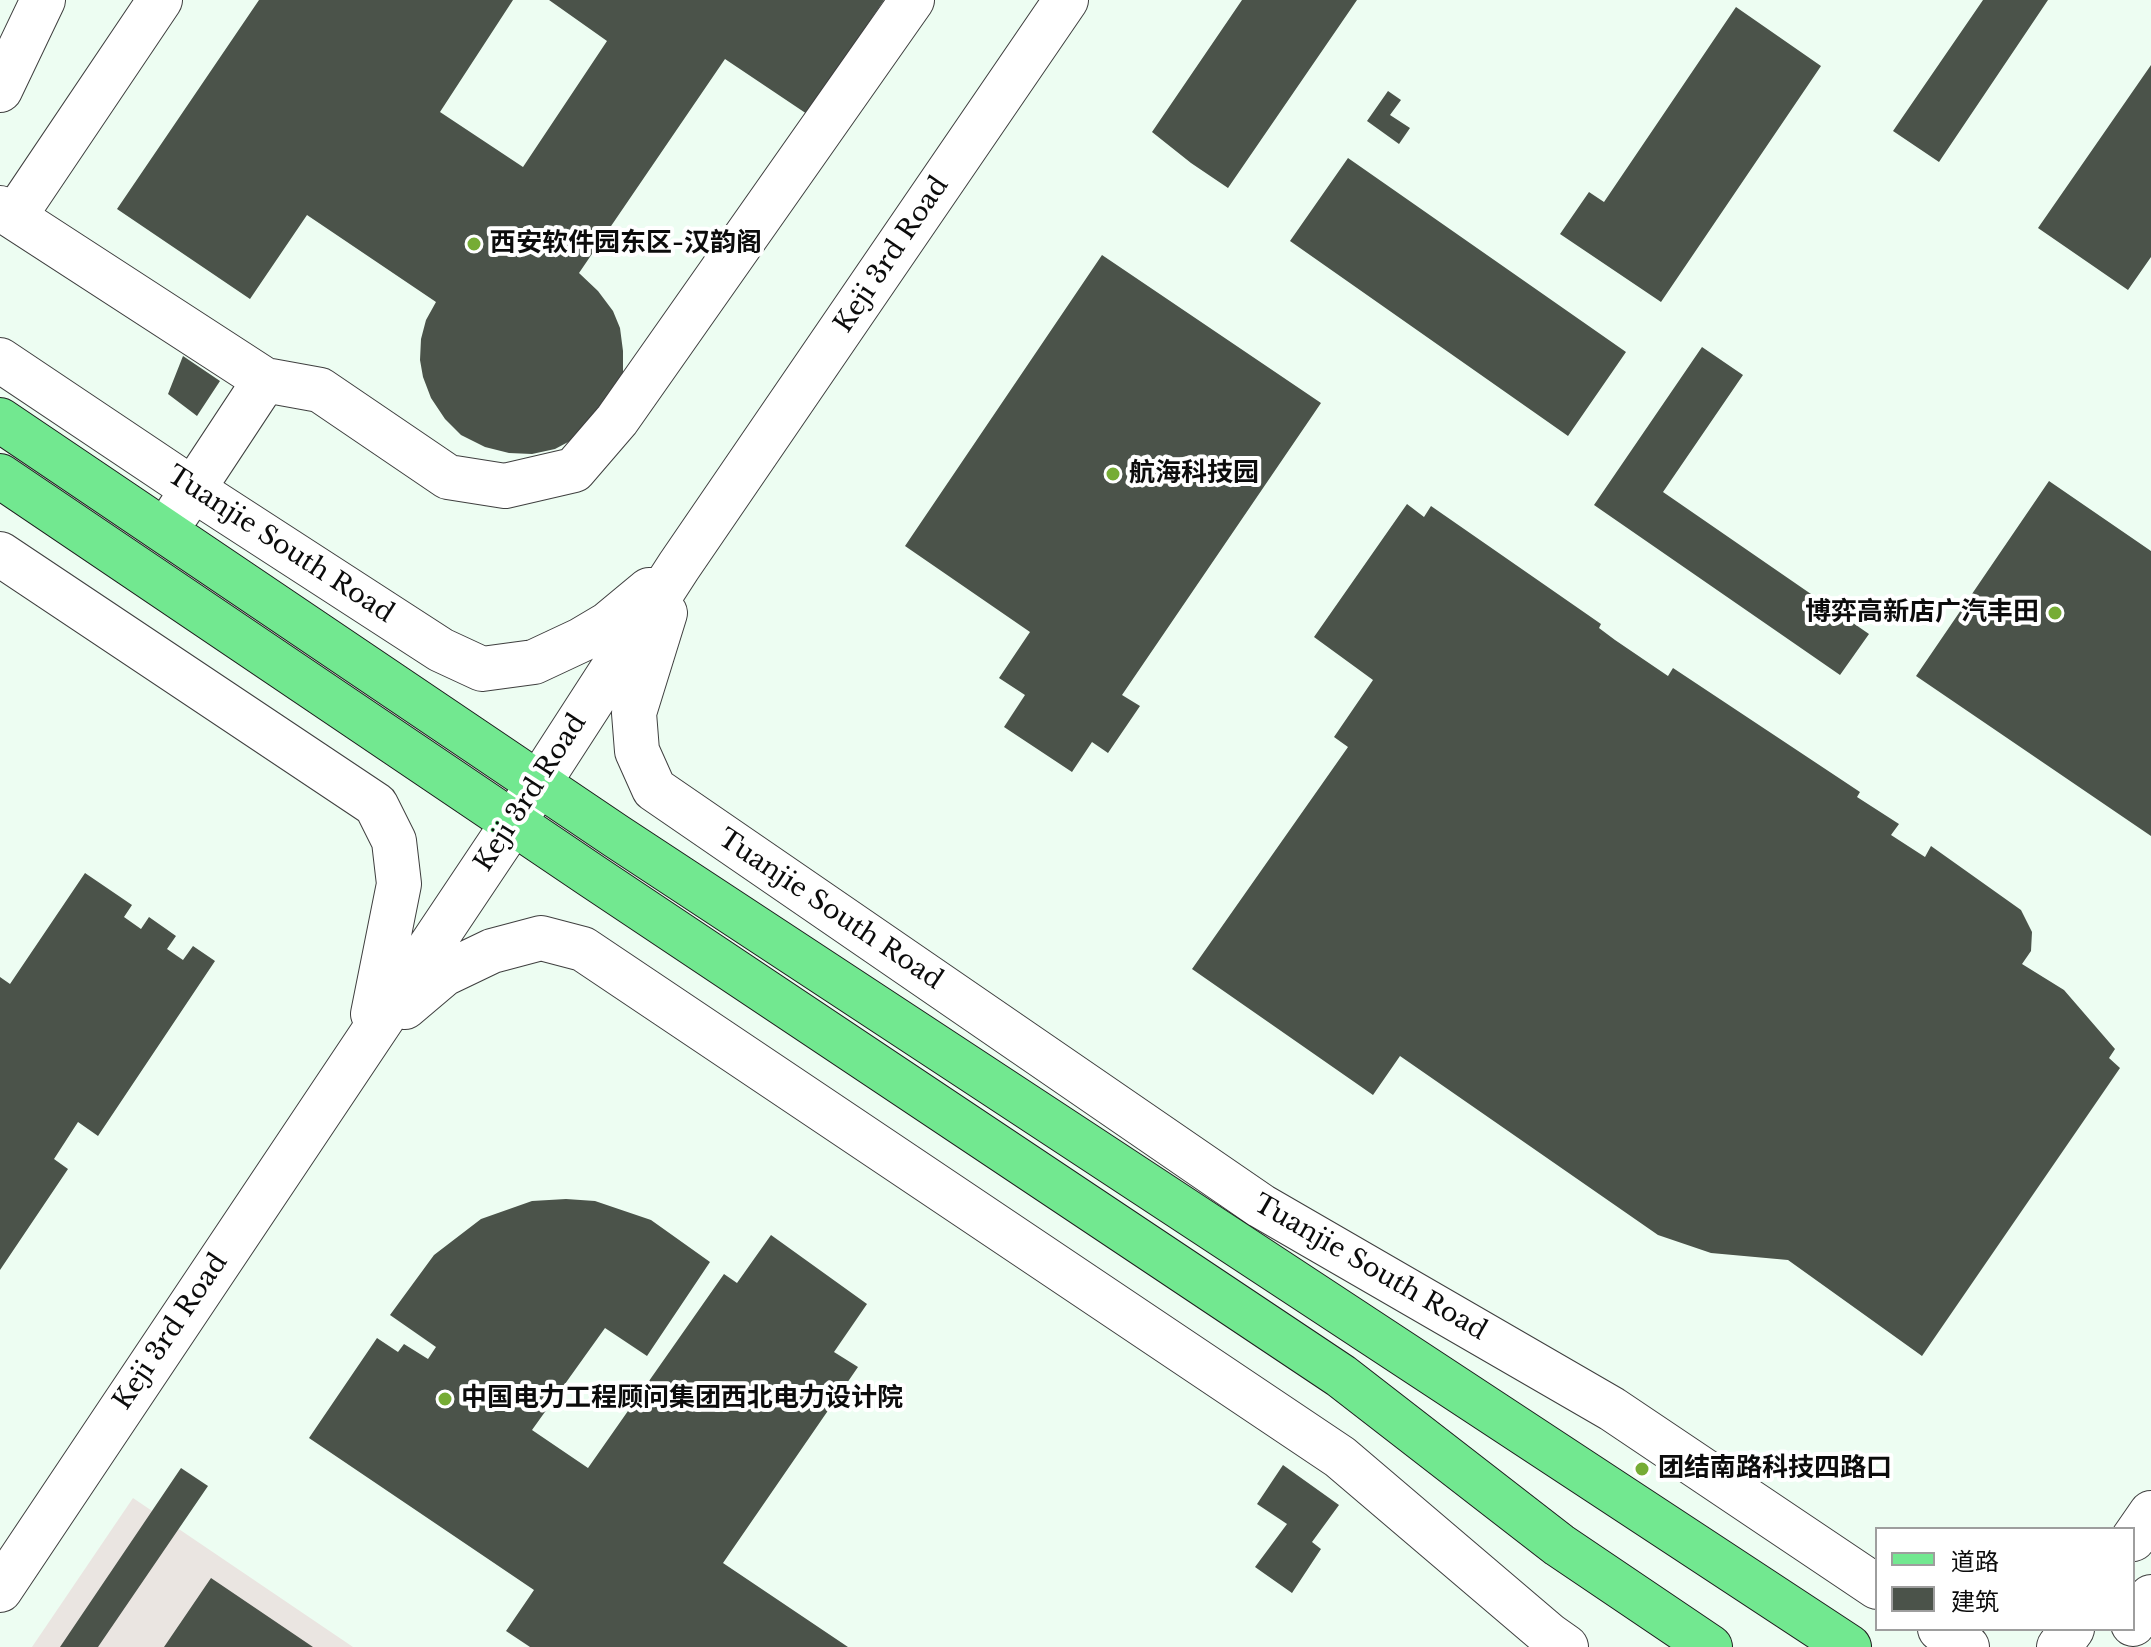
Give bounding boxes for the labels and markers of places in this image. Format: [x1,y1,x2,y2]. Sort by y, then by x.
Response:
place label: 西安软件园东区-汉韵阁 [490,228,762,260]
marker: 西安软件园东区-汉韵阁 [465,235,483,253]
place label: 航海科技园 [1129,458,1259,490]
marker: 航海科技园 [1104,465,1122,483]
place label: 博弈高新店广汽丰田 [1805,597,2039,629]
marker: 博弈高新店广汽丰田 [2046,604,2064,622]
place label: 中国电力工程顾问集团西北电力设计院 [461,1383,903,1415]
marker: 中国电力工程顾问集团西北电力设计院 [436,1390,454,1408]
place label: 团结南路科技四路口 [1658,1453,1892,1485]
marker: 团结南路科技四路口 [1633,1460,1651,1478]

